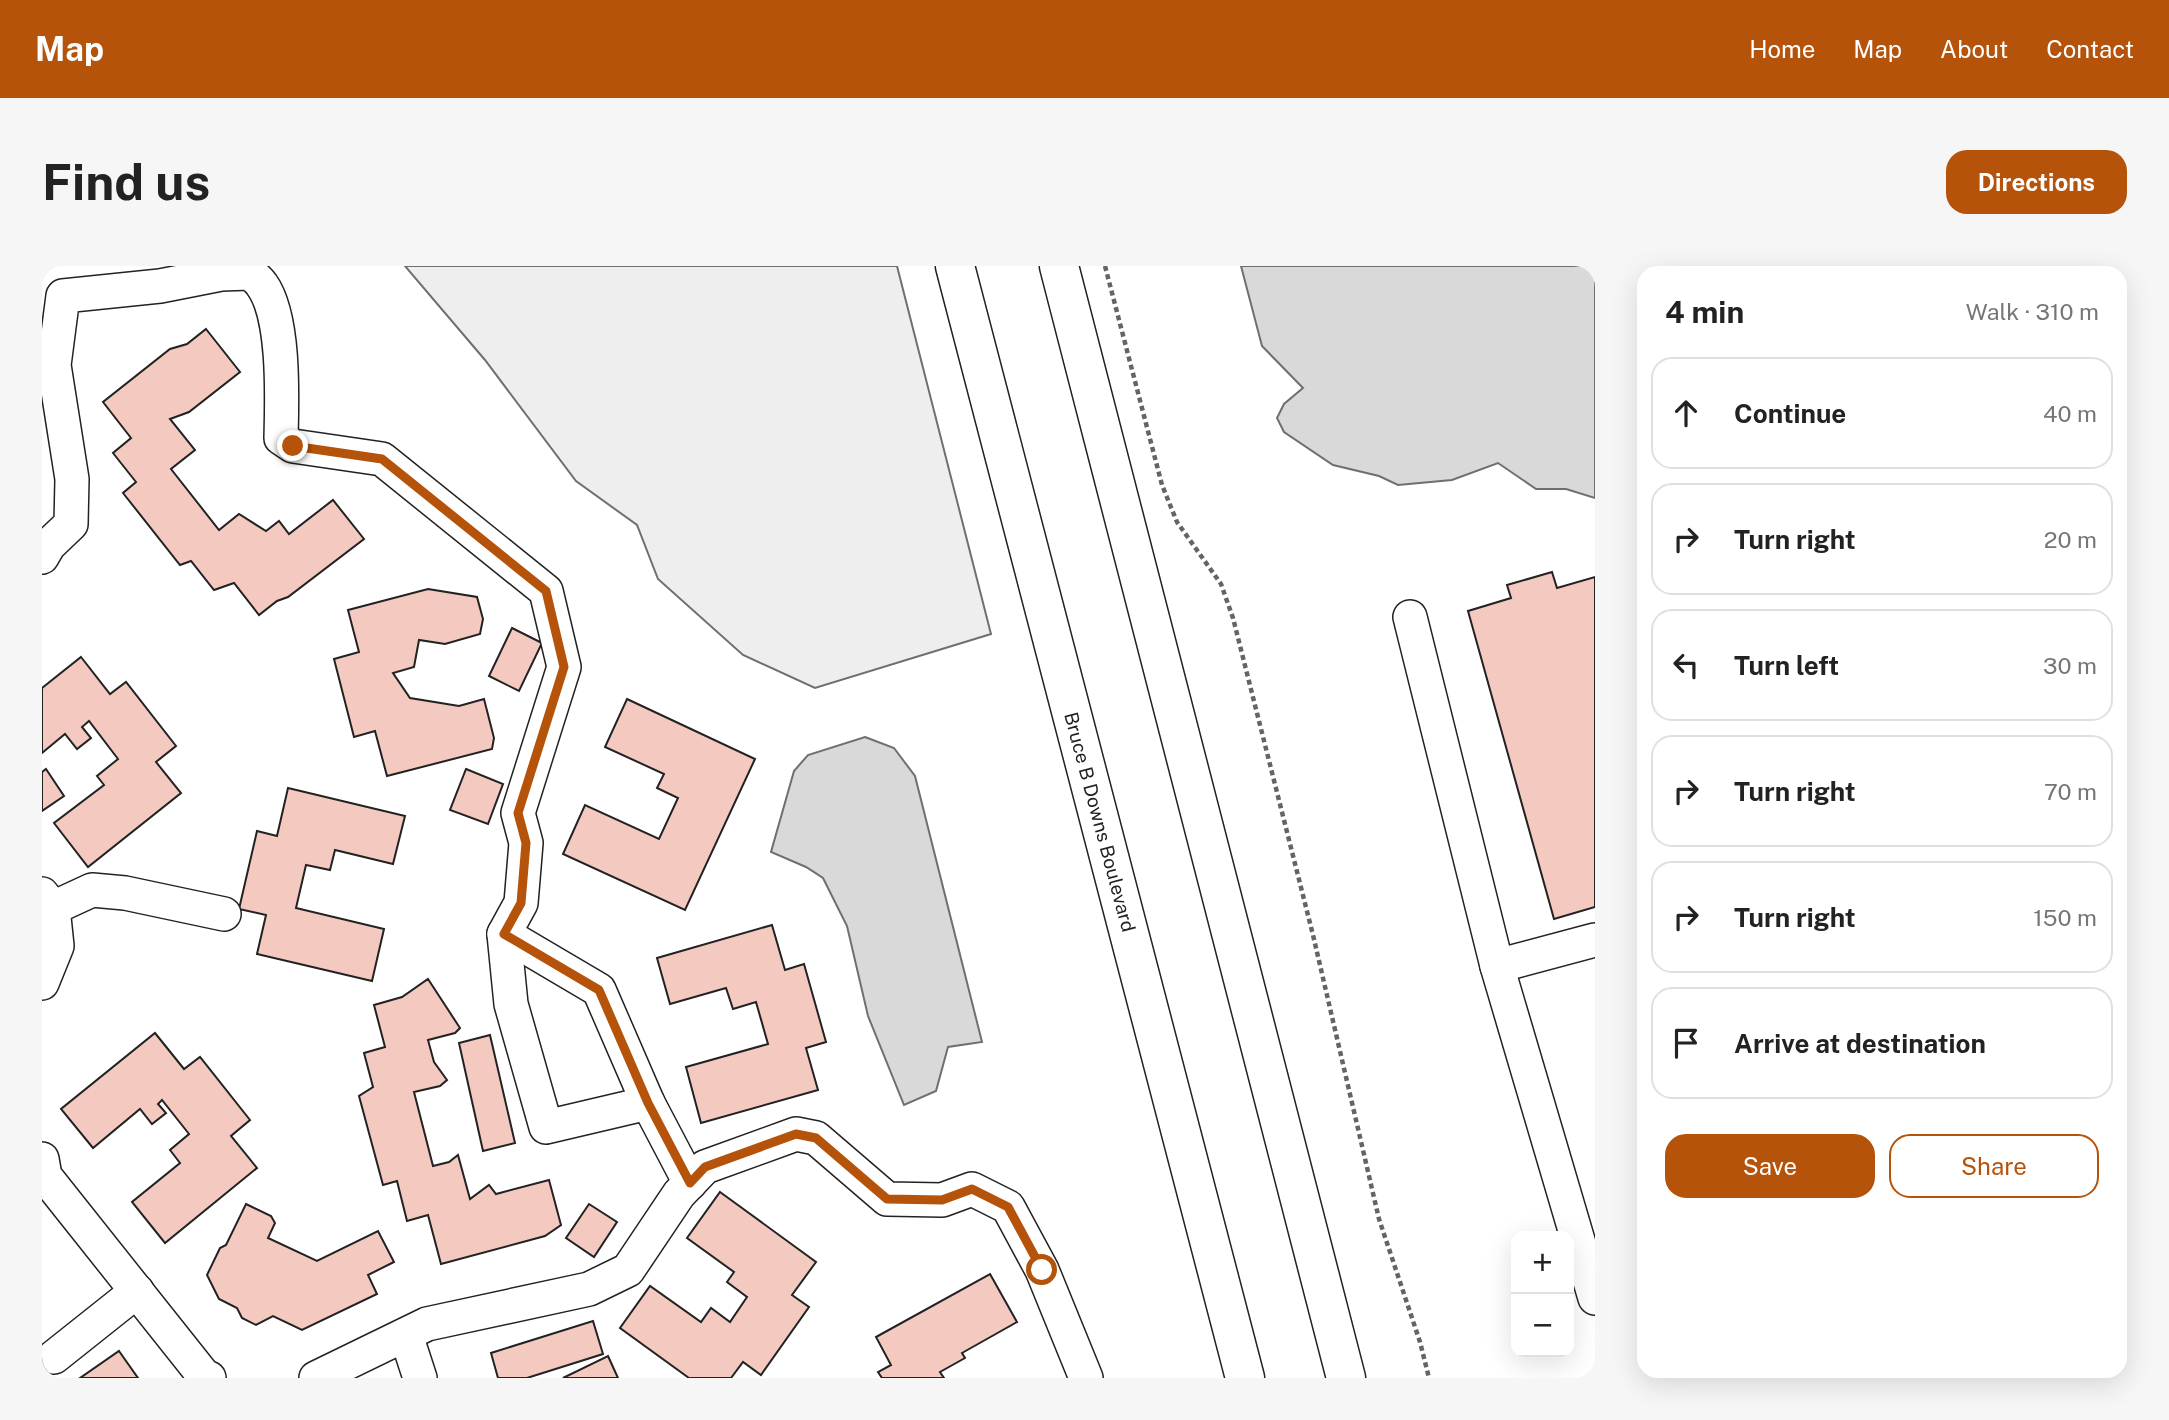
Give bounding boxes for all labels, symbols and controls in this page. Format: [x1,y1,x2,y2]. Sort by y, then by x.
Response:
text: Map [35,30,104,68]
text: Home [1749,35,1815,63]
text: Map [1853,35,1902,63]
text: About [1940,35,2008,63]
text: Contact [2046,35,2134,63]
button: Directions [1946,150,2127,214]
text: Find us [42,153,210,211]
text: 4 min [1665,294,1744,330]
text: Walk · 310 m [1966,298,2099,325]
icon: ahead [1667,394,1705,432]
text: Continue [1734,398,1846,429]
text: 40 m [2043,400,2097,427]
route end [277,430,308,461]
icon: right [1667,520,1705,558]
text: Turn right [1734,524,1856,555]
text: 20 m [2044,526,2097,553]
icon: left [1667,646,1705,684]
text: Turn left [1734,650,1839,681]
text: 30 m [2043,652,2097,679]
street label: Bruce B Downs Boulevard [1060,710,1140,934]
icon: right [1667,772,1705,810]
text: Turn right [1734,776,1856,807]
text: 70 m [2044,778,2097,805]
icon: right [1667,898,1705,936]
text: Turn right [1734,902,1856,933]
text: 150 m [2033,904,2097,931]
icon: arrive [1667,1024,1705,1062]
text: Arrive at destination [1734,1028,1986,1059]
button: Save [1665,1134,1875,1198]
button: Share [1889,1134,2099,1198]
map controls [1511,1231,1574,1357]
button: + [1511,1231,1574,1294]
route start [1026,1254,1057,1285]
button: − [1511,1294,1574,1357]

